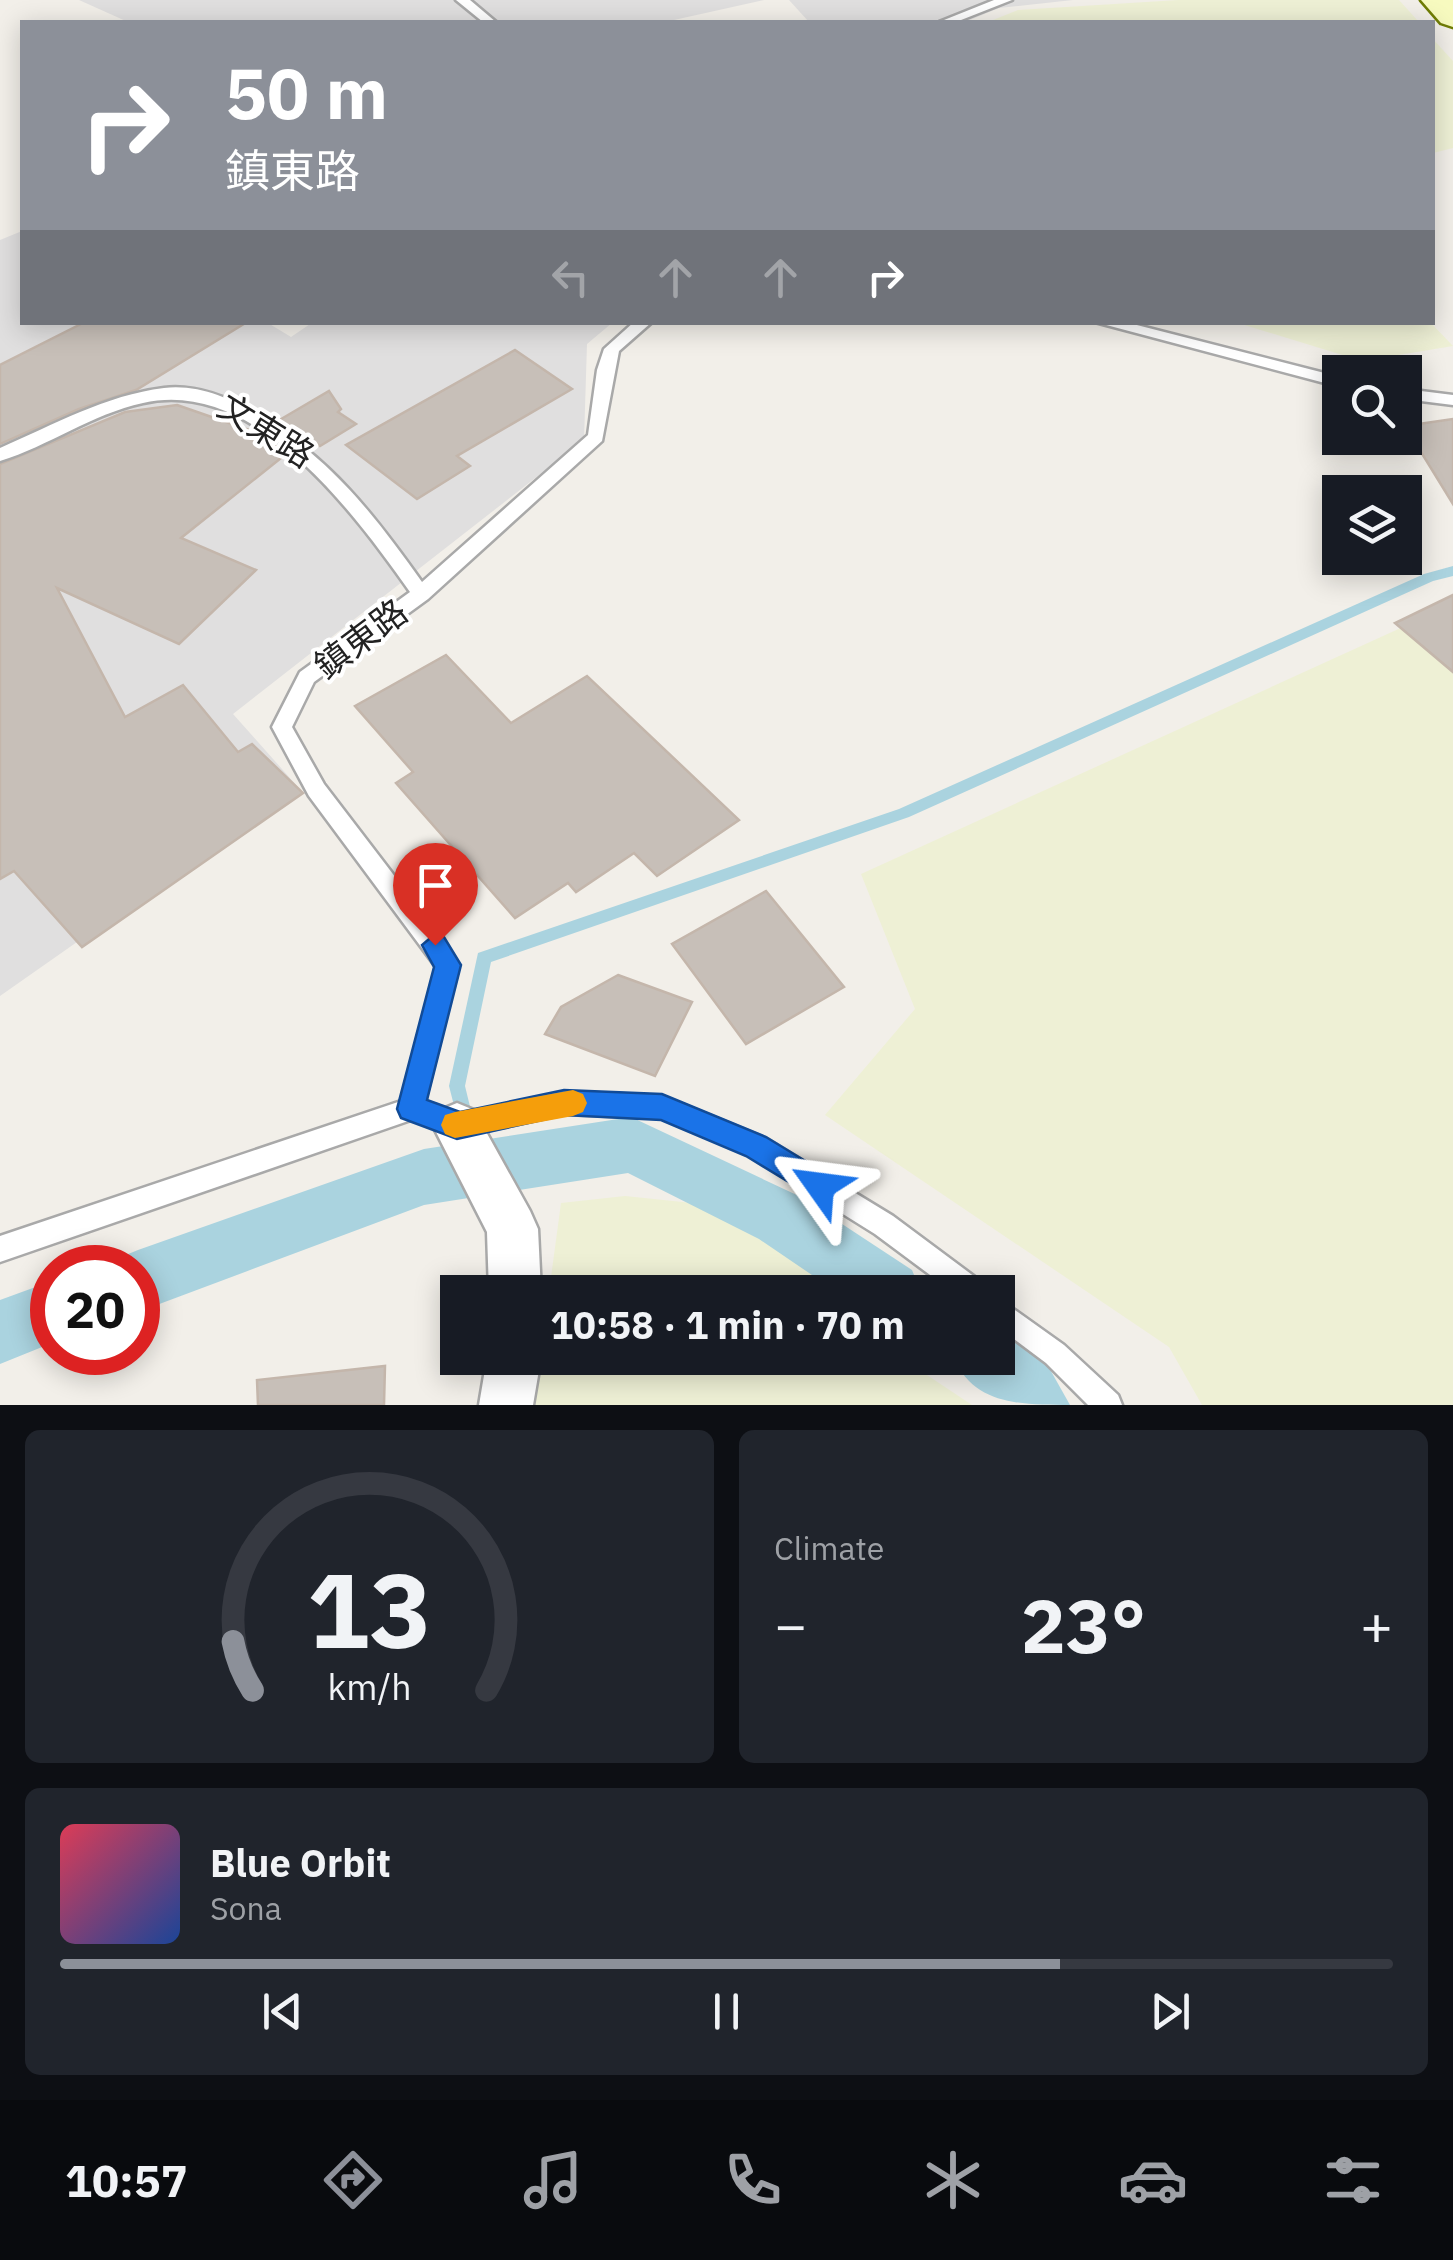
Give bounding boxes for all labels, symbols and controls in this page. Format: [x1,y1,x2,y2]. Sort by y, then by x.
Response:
text: 50 m [225,47,388,138]
icon: right [60,60,190,190]
text: 鎮東路 [225,141,360,199]
icon: left [543,250,598,305]
icon: ahead [648,250,703,305]
icon: ahead [753,250,808,305]
icon: right [858,250,913,305]
map controls [1322,355,1422,575]
button: search [1322,355,1422,455]
street label: 文東路 [210,383,323,477]
button: layers [1322,475,1422,575]
street label: 鎮東路 [305,588,416,688]
pin [393,843,478,946]
icon: arrive [408,858,463,913]
position arrow [768,1134,872,1238]
speed limit sign: 20 [30,1245,160,1375]
text: 10:58 · 1 min · 70 m [550,1300,905,1349]
text: Climate [774,1527,884,1569]
text: 13 [307,1541,432,1677]
text: 23° [1021,1576,1146,1674]
text: − [774,1589,807,1660]
text: + [1360,1589,1393,1660]
text: km/h [327,1663,412,1710]
text: Blue Orbit [210,1838,391,1887]
text: Sona [210,1887,282,1929]
icon: previous [255,1984,310,2039]
icon: pause [699,1984,754,2039]
icon: next [1143,1984,1198,2039]
icon: directions [318,2145,388,2215]
icon: music [518,2145,588,2215]
icon: phone [718,2145,788,2215]
icon: climate [918,2145,988,2215]
icon: car [1118,2145,1188,2215]
icon: filters [1318,2145,1388,2215]
text: 10:57 [65,2151,188,2209]

